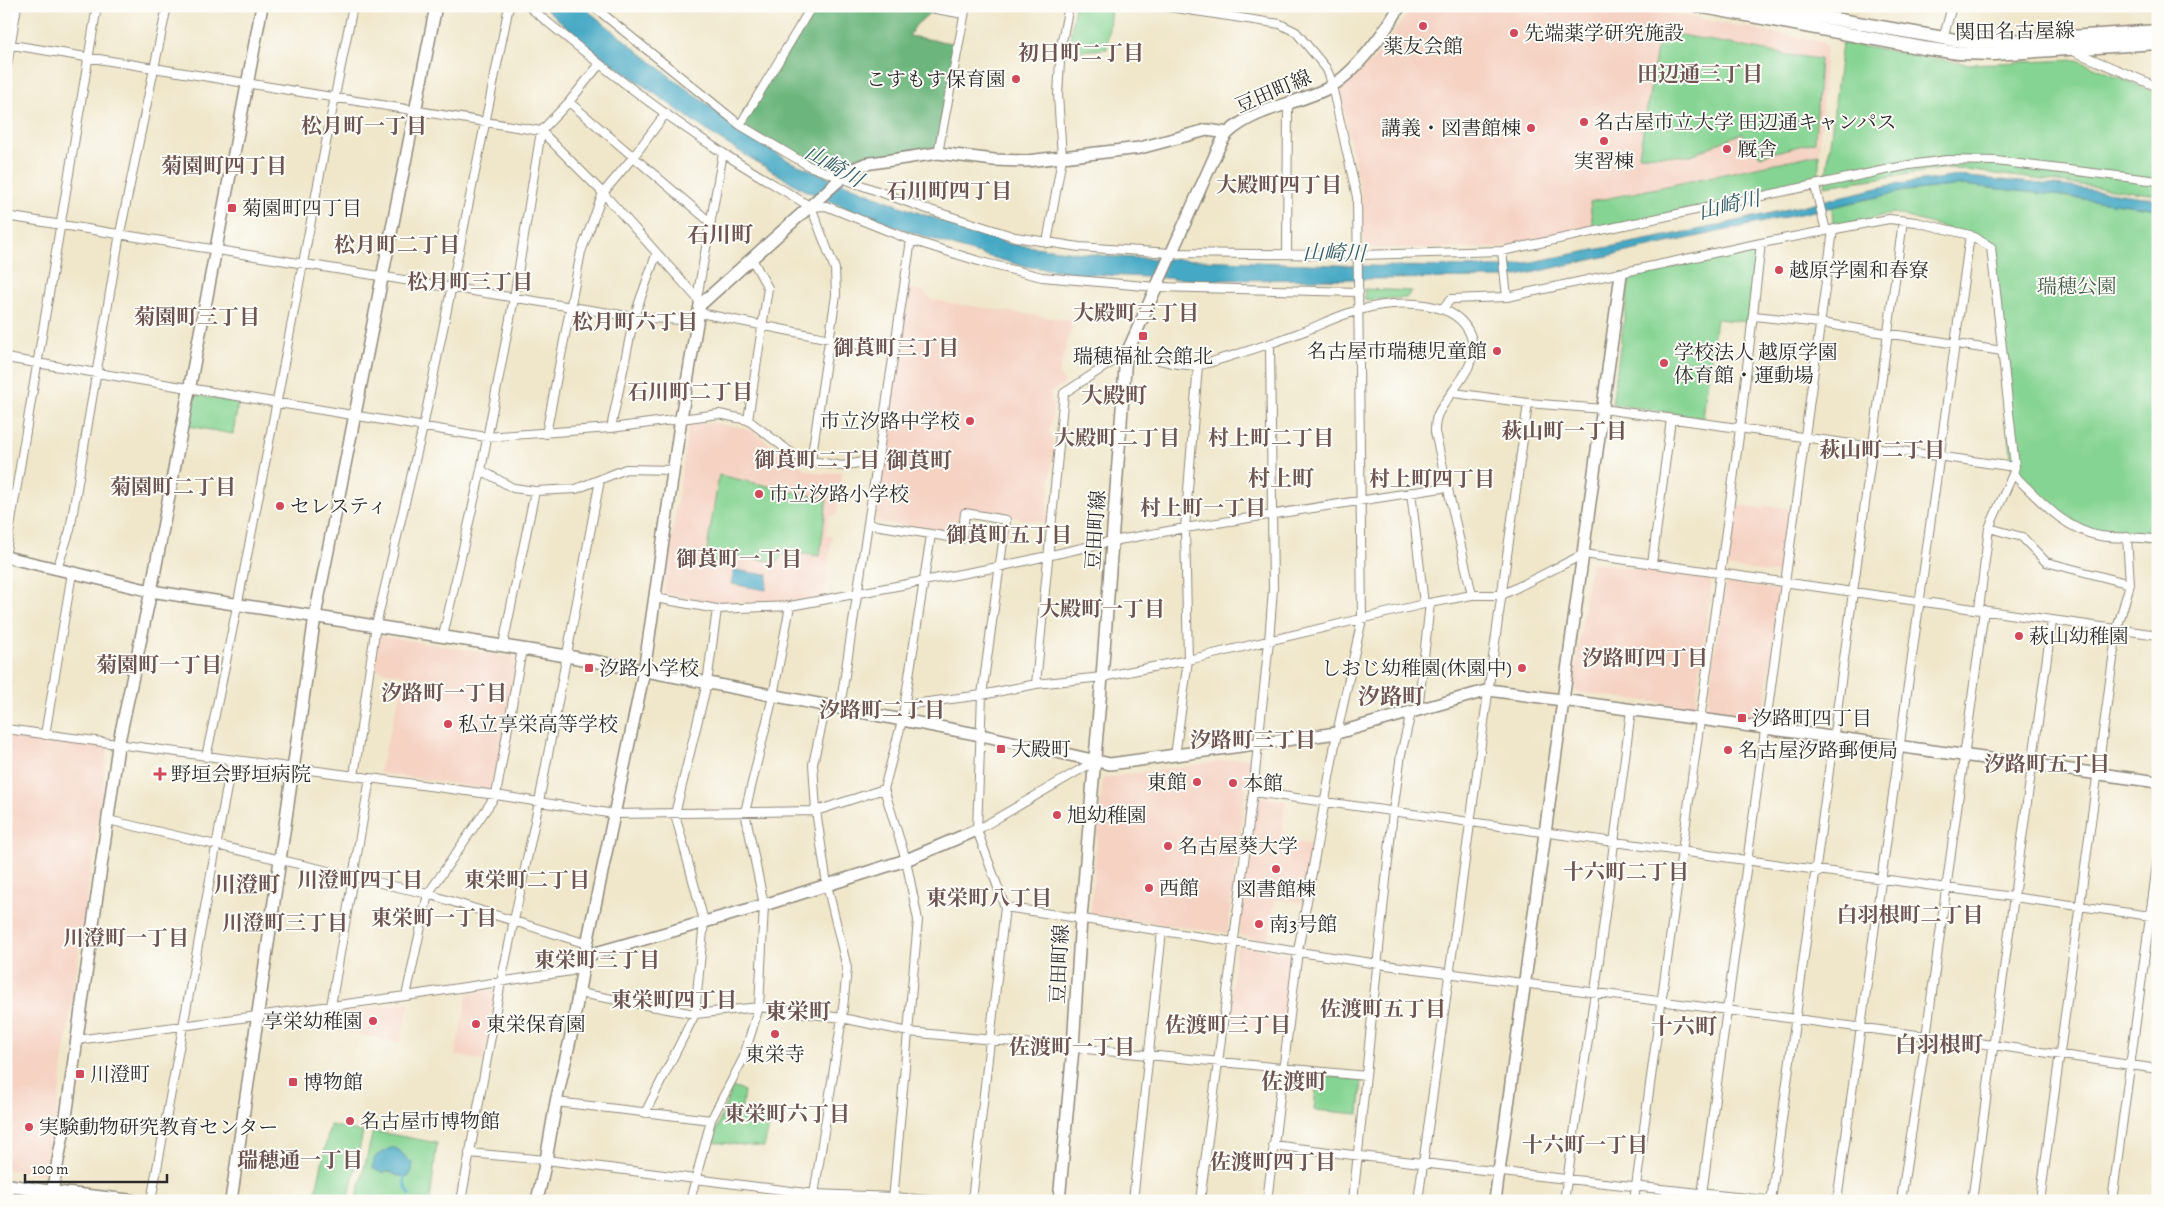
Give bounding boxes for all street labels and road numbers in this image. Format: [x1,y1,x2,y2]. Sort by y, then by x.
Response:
street label: 関田名古屋線 [1955,17,2075,46]
street label: 豆田町線 [1231,63,1315,120]
street label: 豆田町線 [1079,489,1112,571]
street label: 豆田町線 [1044,923,1075,1005]

